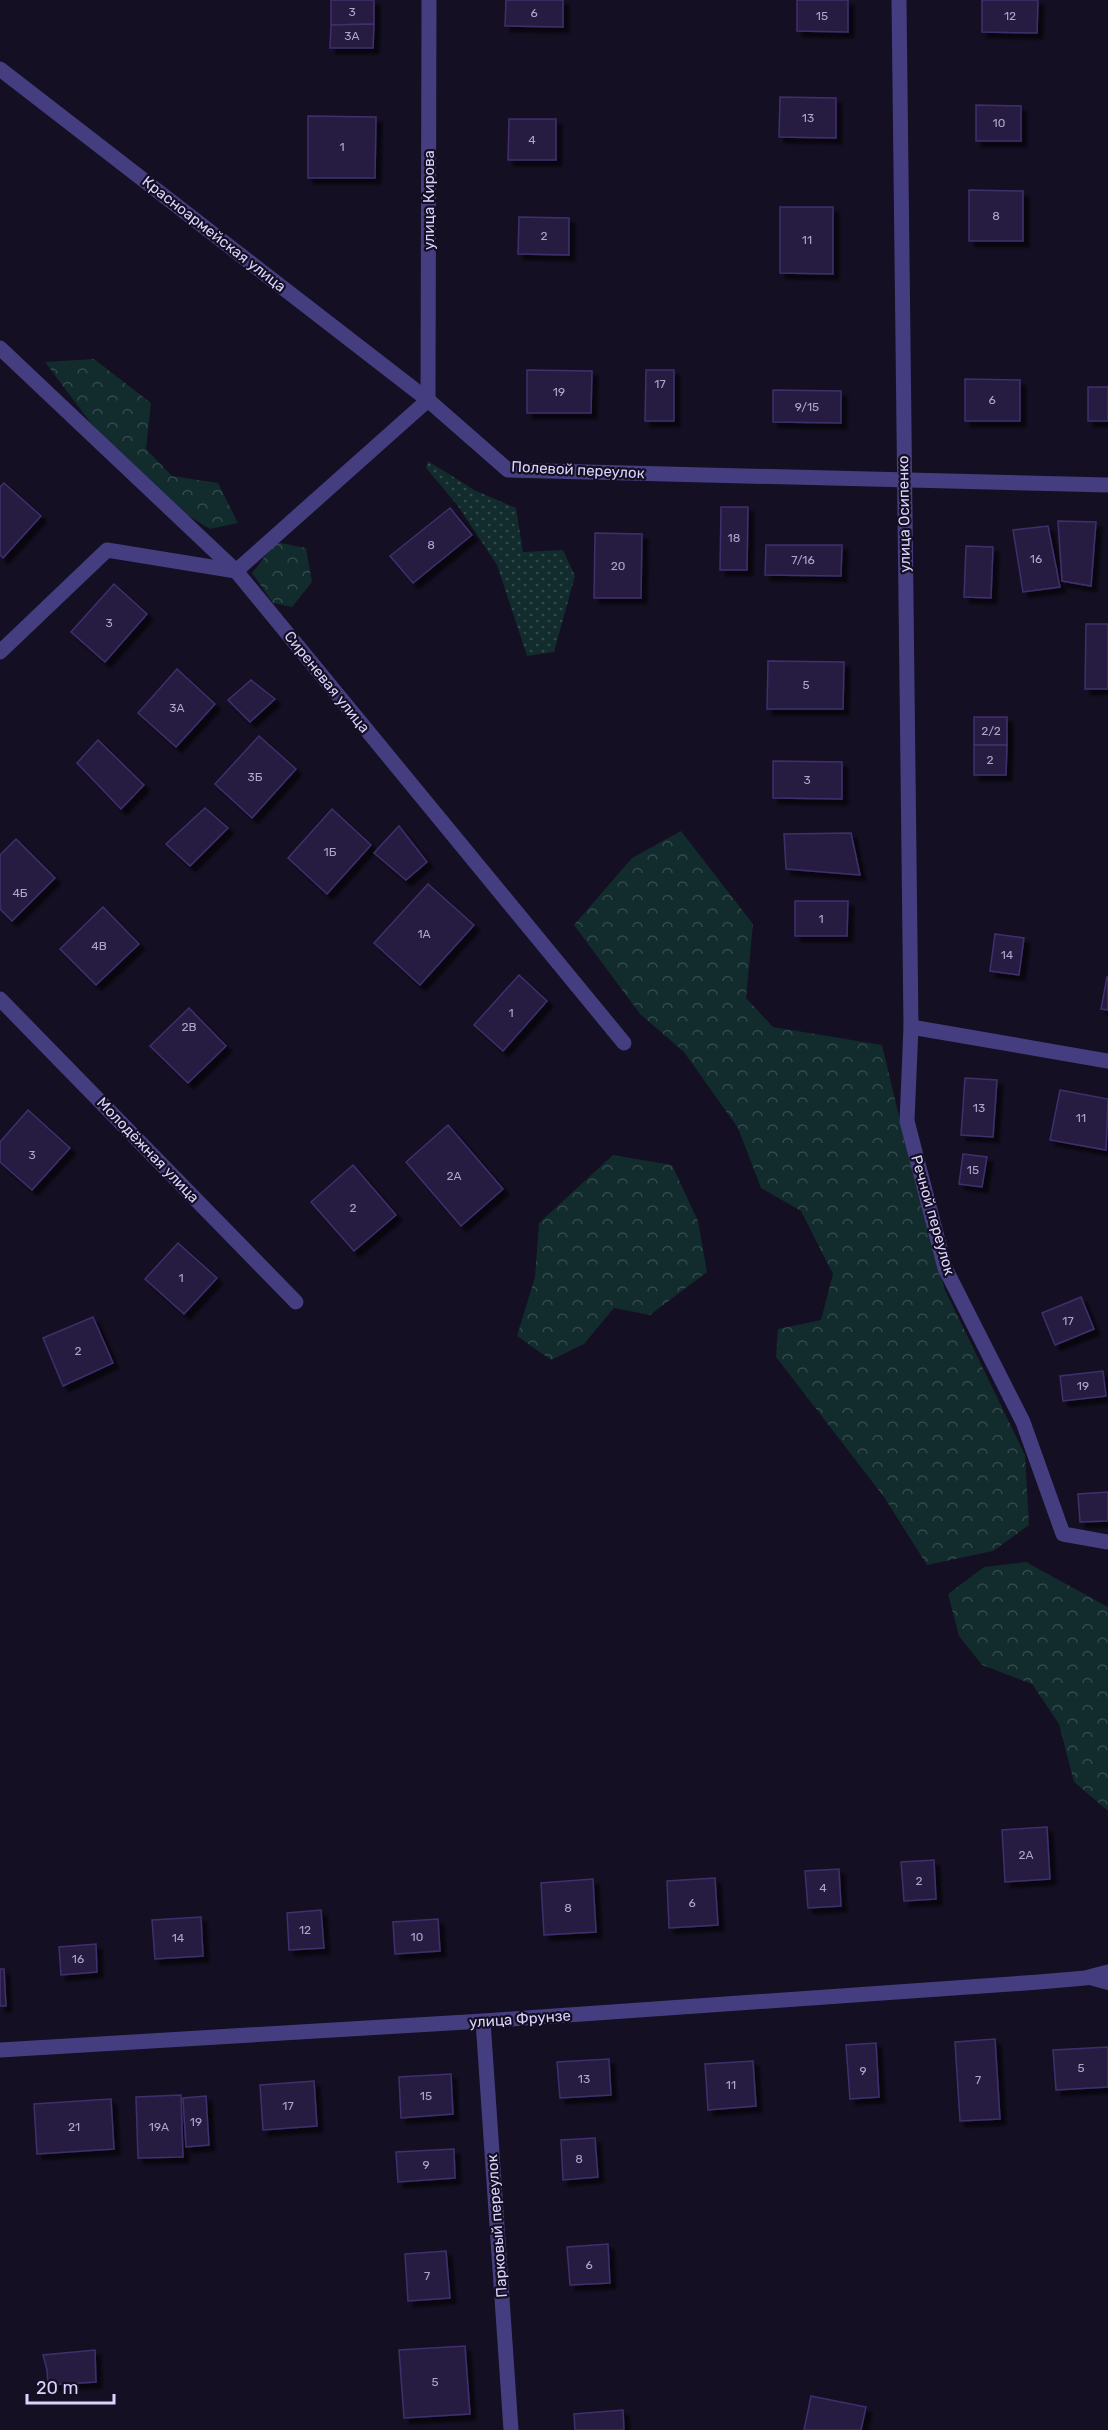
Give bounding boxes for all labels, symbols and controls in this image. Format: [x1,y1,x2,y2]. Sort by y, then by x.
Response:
house number: 3 [348,5,356,19]
house number: 6 [530,6,538,20]
house number: 15 [816,9,828,23]
house number: 12 [1004,9,1016,23]
house number: 3А [344,29,360,43]
house number: 13 [802,111,814,125]
house number: 10 [993,116,1005,130]
house number: 4 [528,133,536,147]
house number: 1 [339,140,345,154]
street label: улица Кирова [420,150,438,250]
street label: Красноармейская улица [139,172,289,296]
house number: 8 [992,209,1000,223]
house number: 2 [540,229,548,243]
house number: 11 [802,233,812,247]
house number: 17 [654,377,666,391]
house number: 19 [553,385,565,399]
house number: 6 [988,393,996,407]
house number: 9/15 [795,400,819,414]
street label: улица Осипенко [894,455,914,573]
street label: Полевой переулок [511,458,645,482]
house number: 18 [728,531,740,545]
house number: 8 [427,538,435,552]
house number: 16 [1030,552,1042,566]
house number: 7/16 [791,553,815,567]
house number: 20 [611,559,625,573]
house number: 3 [105,616,113,630]
street label: Сиреневая улица [280,627,374,737]
house number: 5 [802,678,810,692]
house number: 3А [169,701,185,715]
house number: 2/2 [981,724,1001,738]
house number: 2 [986,753,994,767]
house number: 3Б [248,770,263,784]
house number: 3 [803,773,811,787]
house number: 1Б [324,845,337,859]
house number: 4Б [12,886,28,900]
house number: 1 [818,912,824,926]
house number: 1А [417,927,431,941]
house number: 4В [91,939,107,953]
house number: 14 [1001,948,1014,962]
house number: 1 [508,1006,514,1020]
house number: 2В [181,1020,197,1034]
street label: Молодёжная улица [93,1094,203,1206]
house number: 13 [973,1101,985,1115]
house number: 11 [1076,1111,1086,1125]
house number: 3 [28,1148,36,1162]
street label: Речной переулок [907,1153,959,1277]
house number: 15 [967,1163,979,1177]
house number: 2А [446,1169,462,1183]
house number: 2 [349,1201,357,1215]
house number: 1 [178,1271,184,1285]
house number: 17 [1062,1314,1074,1328]
house number: 2 [74,1344,82,1358]
house number: 19 [1077,1379,1089,1393]
house number: 2А [1018,1848,1034,1862]
house number: 2 [915,1874,923,1888]
house number: 4 [819,1881,827,1895]
house number: 6 [688,1896,696,1910]
house number: 8 [564,1901,572,1915]
house number: 12 [299,1923,311,1937]
house number: 10 [411,1930,423,1944]
house number: 14 [172,1931,185,1945]
house number: 16 [72,1952,84,1966]
street label: улица Фрунзе [469,2006,571,2032]
house number: 5 [1077,2061,1085,2075]
house number: 9 [859,2064,867,2078]
house number: 13 [578,2072,590,2086]
house number: 7 [975,2073,981,2087]
house number: 11 [726,2078,736,2092]
house number: 15 [420,2089,432,2103]
house number: 17 [282,2099,294,2113]
house number: 19 [190,2115,202,2129]
house number: 21 [68,2120,80,2134]
house number: 19А [149,2120,169,2134]
house number: 8 [575,2152,583,2166]
street label: Парковый переулок [483,2154,511,2298]
house number: 9 [422,2158,430,2172]
house number: 6 [585,2258,593,2272]
house number: 7 [424,2269,430,2283]
scale bar [27,2367,114,2405]
house number: 5 [431,2375,439,2389]
text: 20 m [36,2377,78,2399]

